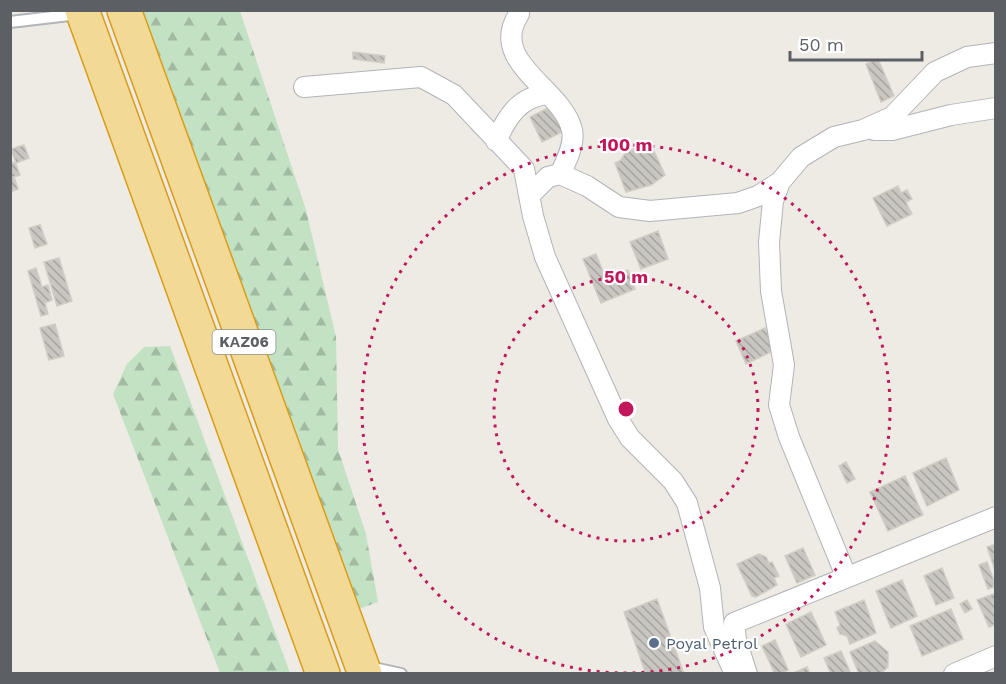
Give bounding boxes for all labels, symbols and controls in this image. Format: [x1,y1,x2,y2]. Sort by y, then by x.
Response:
scale bar [790,24,922,62]
text: 50 m [799,34,844,55]
text: 100 m [599,134,653,155]
text: 50 m [604,266,648,287]
road number: KАZ06 [212,330,276,354]
centre of rings [616,399,636,419]
place label: Poyal Petrol [666,634,758,653]
marker: Poyal Petrol [647,636,661,650]

